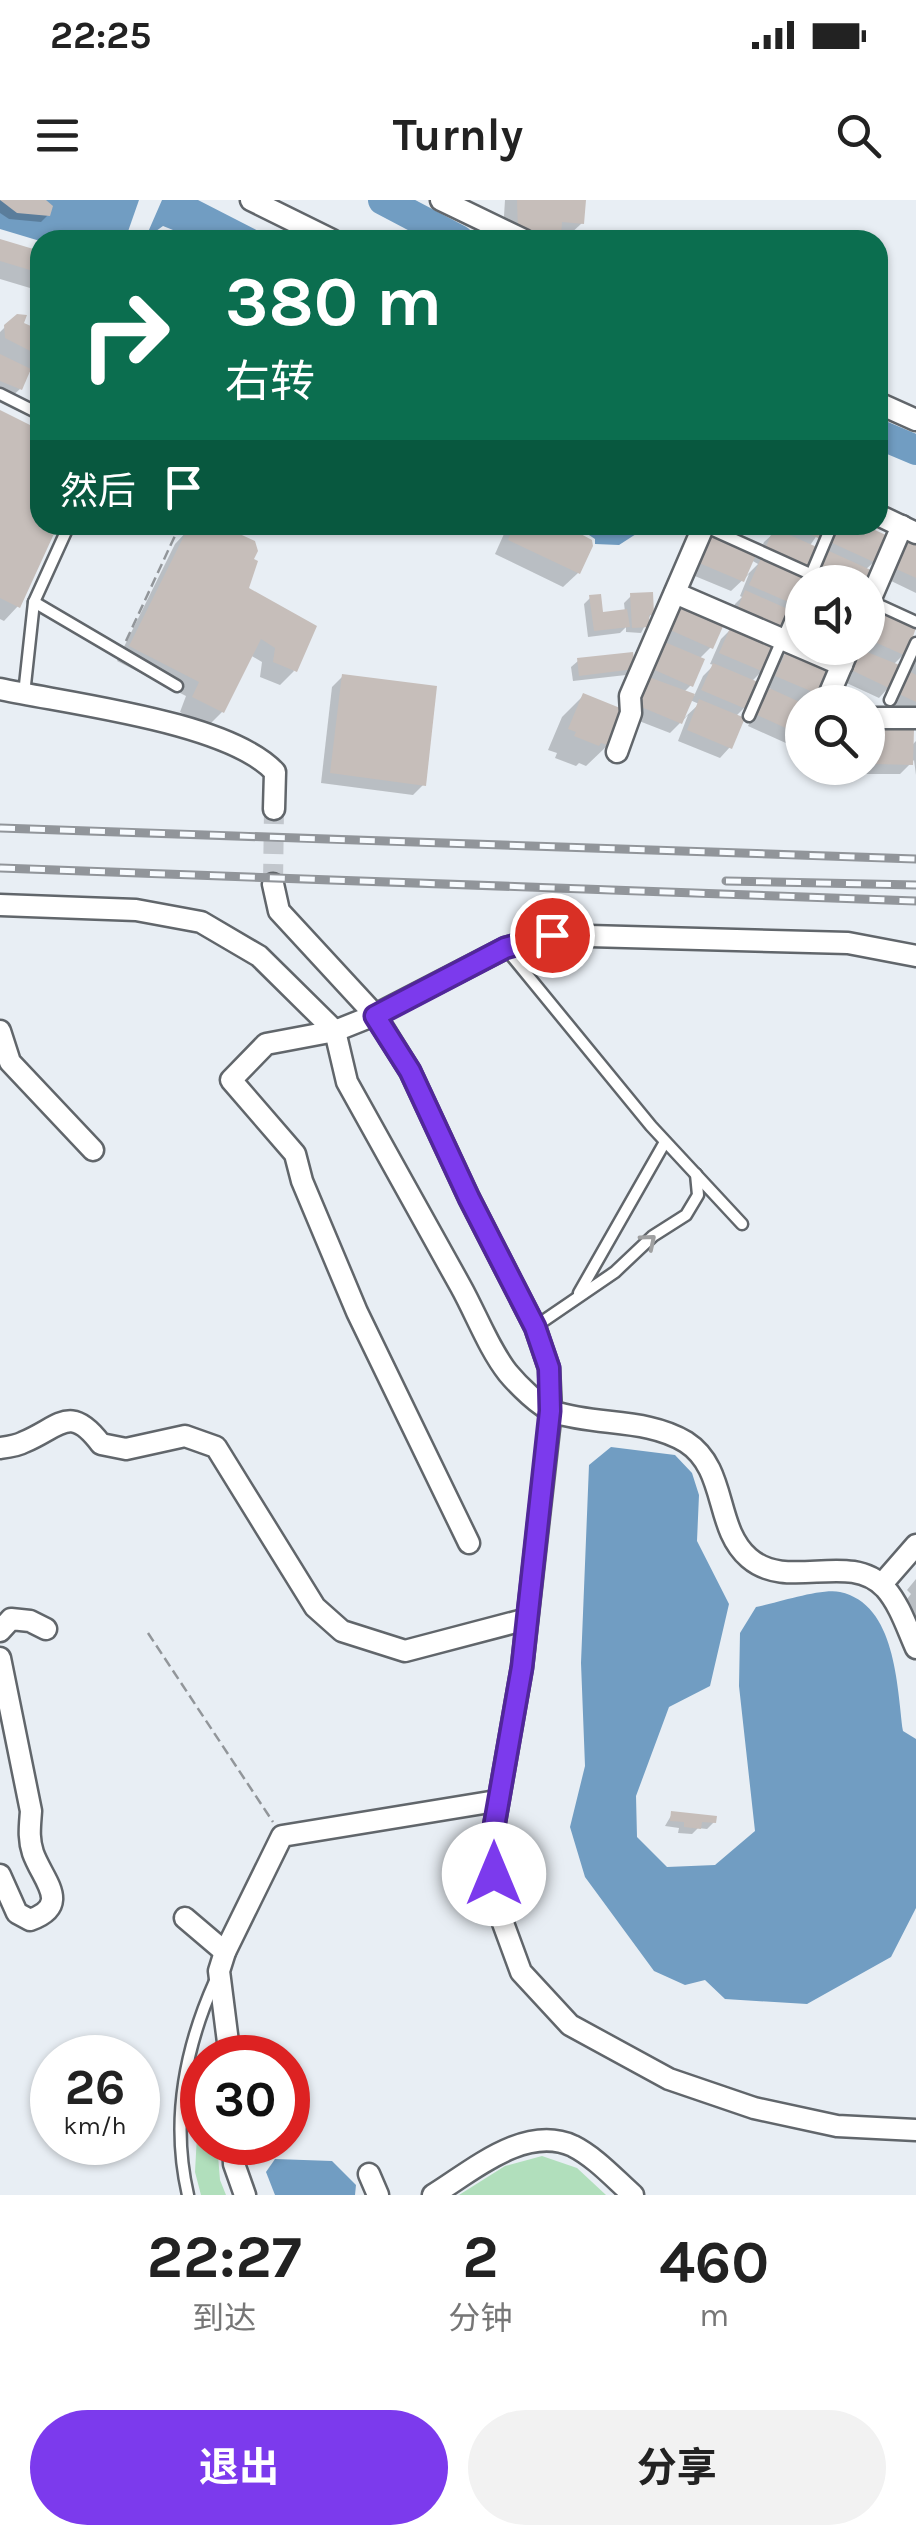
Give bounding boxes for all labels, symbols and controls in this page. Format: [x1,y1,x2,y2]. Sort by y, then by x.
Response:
text: 22:25 [50,13,151,58]
icon: menu [30,108,85,163]
icon: search [831,108,886,163]
text: Turnly [393,109,523,161]
text: 380 m [225,261,442,343]
icon: right [60,270,190,400]
text: 右转 [225,356,315,408]
icon: arrive [156,460,211,515]
text: 然后 [60,469,136,514]
map controls [785,565,885,785]
button: sound [785,565,885,665]
button: search [785,685,885,785]
pin [510,893,595,978]
icon: arrive [525,908,580,963]
one-way arrow [638,1235,656,1253]
position arrow [442,1822,546,1926]
speed limit sign: 30 [180,2035,310,2165]
text: 26 [65,2058,125,2117]
text: km/h [63,2111,127,2140]
text: 22:27 [147,2222,302,2292]
text: 2 [462,2222,499,2292]
text: 460 [659,2227,769,2297]
text: m [699,2297,729,2334]
text: 到达 [192,2300,256,2337]
text: 分钟 [448,2300,512,2337]
button: 退出 [30,2410,448,2525]
button: 分享 [468,2410,886,2525]

